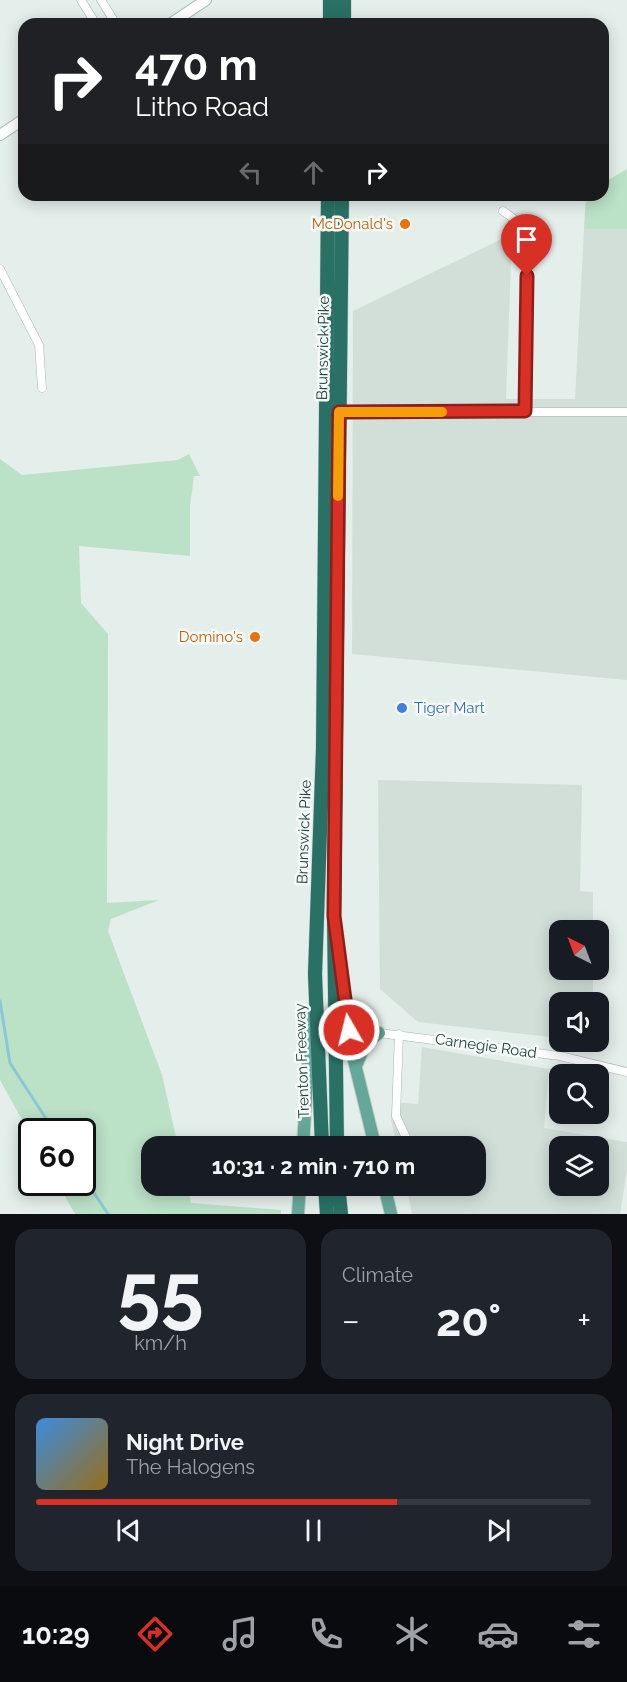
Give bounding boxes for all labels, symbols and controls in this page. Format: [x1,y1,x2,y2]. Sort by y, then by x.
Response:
text: 470 m [135,41,258,90]
icon: right [36,42,114,120]
text: Litho Road [135,91,269,122]
icon: left [234,156,267,189]
icon: ahead [297,156,330,189]
icon: right [360,156,393,189]
pin [501,214,552,276]
place label: McDonald's [312,215,393,233]
marker: McDonald's [398,217,412,231]
icon: arrive [510,223,543,256]
street label: Brunswick Pike [313,295,333,400]
place label: Domino's [179,628,243,646]
marker: Domino's [248,630,262,644]
place label: Tiger Mart [414,699,485,717]
marker: Tiger Mart [395,701,409,715]
street label: Brunswick Pike [293,779,315,885]
north arrow [549,920,609,980]
map controls [549,920,609,1196]
button: sound [549,992,609,1052]
position arrow [317,998,381,1062]
street label: Trenton Freeway [291,1003,313,1119]
street label: Carnegie Road [434,1030,538,1062]
button: search [549,1064,609,1124]
speed limit sign: 60 [18,1118,96,1196]
button: layers [549,1136,609,1196]
text: 10:31 · 2 min · 710 m [212,1153,415,1179]
text: 55 [117,1246,204,1337]
text: Climate [342,1263,413,1287]
text: 20° [436,1294,501,1347]
text: − [342,1301,360,1340]
text: + [577,1301,591,1340]
text: km/h [134,1331,187,1355]
text: Night Drive [126,1429,244,1455]
text: The Halogens [126,1455,255,1479]
icon: previous [112,1514,145,1547]
icon: pause [297,1514,330,1547]
icon: next [482,1514,515,1547]
icon: directions [134,1613,176,1655]
icon: music [219,1613,261,1655]
icon: phone [305,1613,347,1655]
icon: climate [391,1613,433,1655]
icon: car [477,1613,519,1655]
icon: filters [563,1613,605,1655]
text: 10:29 [22,1619,90,1650]

